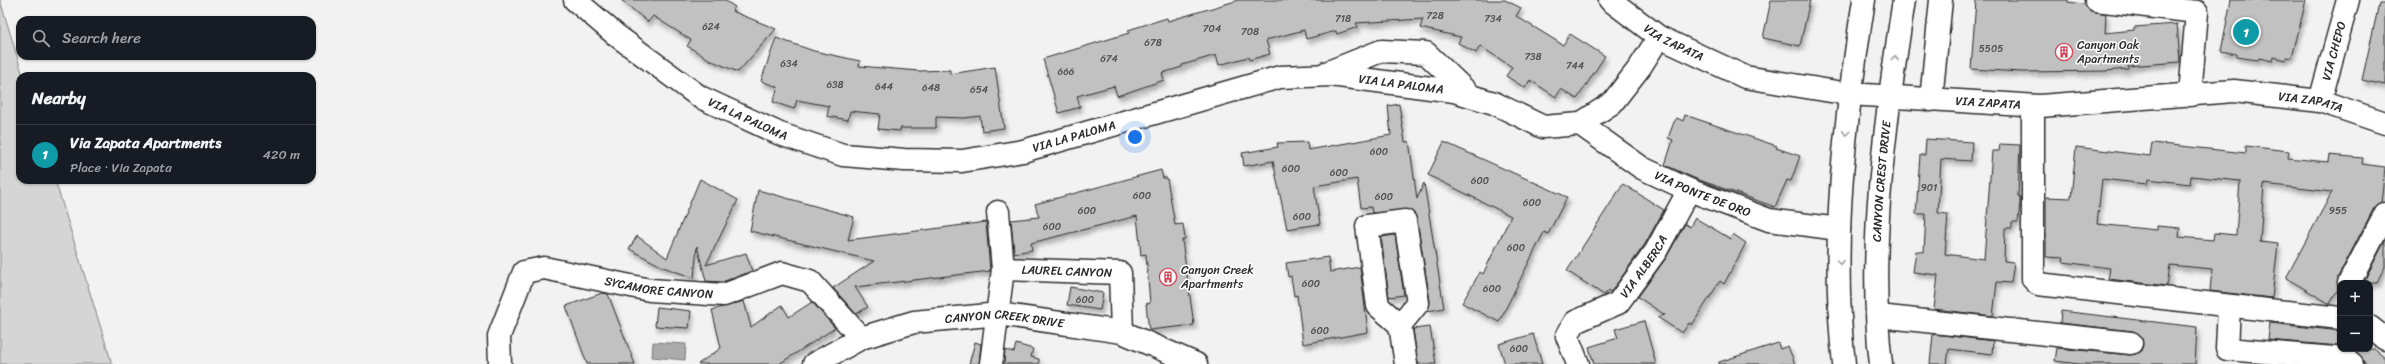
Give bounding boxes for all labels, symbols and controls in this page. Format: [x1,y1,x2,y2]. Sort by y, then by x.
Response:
house number: 728 [1426,7,1444,25]
house number: 718 [1335,10,1351,28]
house number: 734 [1484,10,1502,28]
search box [16,16,316,60]
pin: 1 [2233,17,2259,47]
house number: 624 [702,18,720,36]
street label: VIA ZAPATA [1639,18,1708,67]
street label: VIA CHEPO [2315,19,2353,83]
house number: 704 [1203,20,1221,38]
house number: 708 [1241,23,1259,41]
text: Search here [62,25,141,51]
icon: search [30,27,52,49]
house number: 678 [1144,34,1162,52]
place label: Canyon Oak Apartments [2076,34,2140,70]
house number: 5505 [1979,40,2003,58]
building icon: Canyon Oak Apartments [2054,42,2074,62]
house number: 738 [1524,48,1542,66]
house number: 674 [1100,50,1118,68]
house number: 634 [780,55,798,73]
one-way arrow [1890,55,1899,61]
house number: 744 [1566,57,1584,75]
house number: 666 [1057,63,1075,81]
street label: VIA LA PALOMA [1357,68,1445,101]
house number: 638 [826,76,844,94]
house number: 644 [875,78,893,96]
house number: 648 [922,79,940,97]
house number: 654 [970,81,988,99]
text: Nearby [32,83,86,113]
street label: VIA ZAPATA [2277,85,2346,119]
street label: VIA ZAPATA [1955,90,2022,116]
street label: VIA LA PALOMA [704,91,791,147]
street label: VIA LA PALOMA [1030,114,1118,159]
street label: CANYON CREST DRIVE [1866,118,1898,242]
your location [1125,127,1145,147]
text: Via Zapata Apartments [70,130,221,156]
one-way arrow [1842,130,1851,136]
text: 1 [42,143,48,166]
text: 420 m [263,143,300,166]
house number: 600 [1370,143,1388,161]
text: Place · Via Zapata [70,156,172,179]
house number: 600 [1282,160,1300,178]
house number: 600 [1330,164,1348,182]
street label: VIA PONTE DE ORO [1651,164,1754,223]
house number: 600 [1471,172,1489,190]
house number: 901 [1921,179,1937,197]
house number: 600 [1133,187,1151,205]
house number: 600 [1375,188,1393,206]
house number: 600 [1523,194,1541,212]
house number: 600 [1078,202,1096,220]
house number: 955 [2329,202,2347,220]
house number: 600 [1293,208,1311,226]
house number: 600 [1043,218,1061,236]
street label: VIA ALBERCA [1614,231,1674,303]
house number: 600 [1507,239,1525,257]
street label: LAUREL CANYON [1021,259,1113,284]
place label: Canyon Creek Apartments [1180,259,1254,295]
one-way arrow [1836,259,1844,265]
building icon: Canyon Creek Apartments [1158,267,1178,287]
street label: SYCAMORE CANYON [603,270,714,305]
house number: 600 [1302,275,1320,293]
house number: 600 [1483,280,1501,298]
map controls [2337,280,2373,352]
button: + [2337,280,2373,316]
house number: 600 [1076,291,1094,309]
street label: CANYON CREEK DRIVE [944,303,1067,335]
button: − [2337,316,2373,352]
house number: 600 [1311,322,1329,340]
house number: 600 [1510,340,1528,358]

